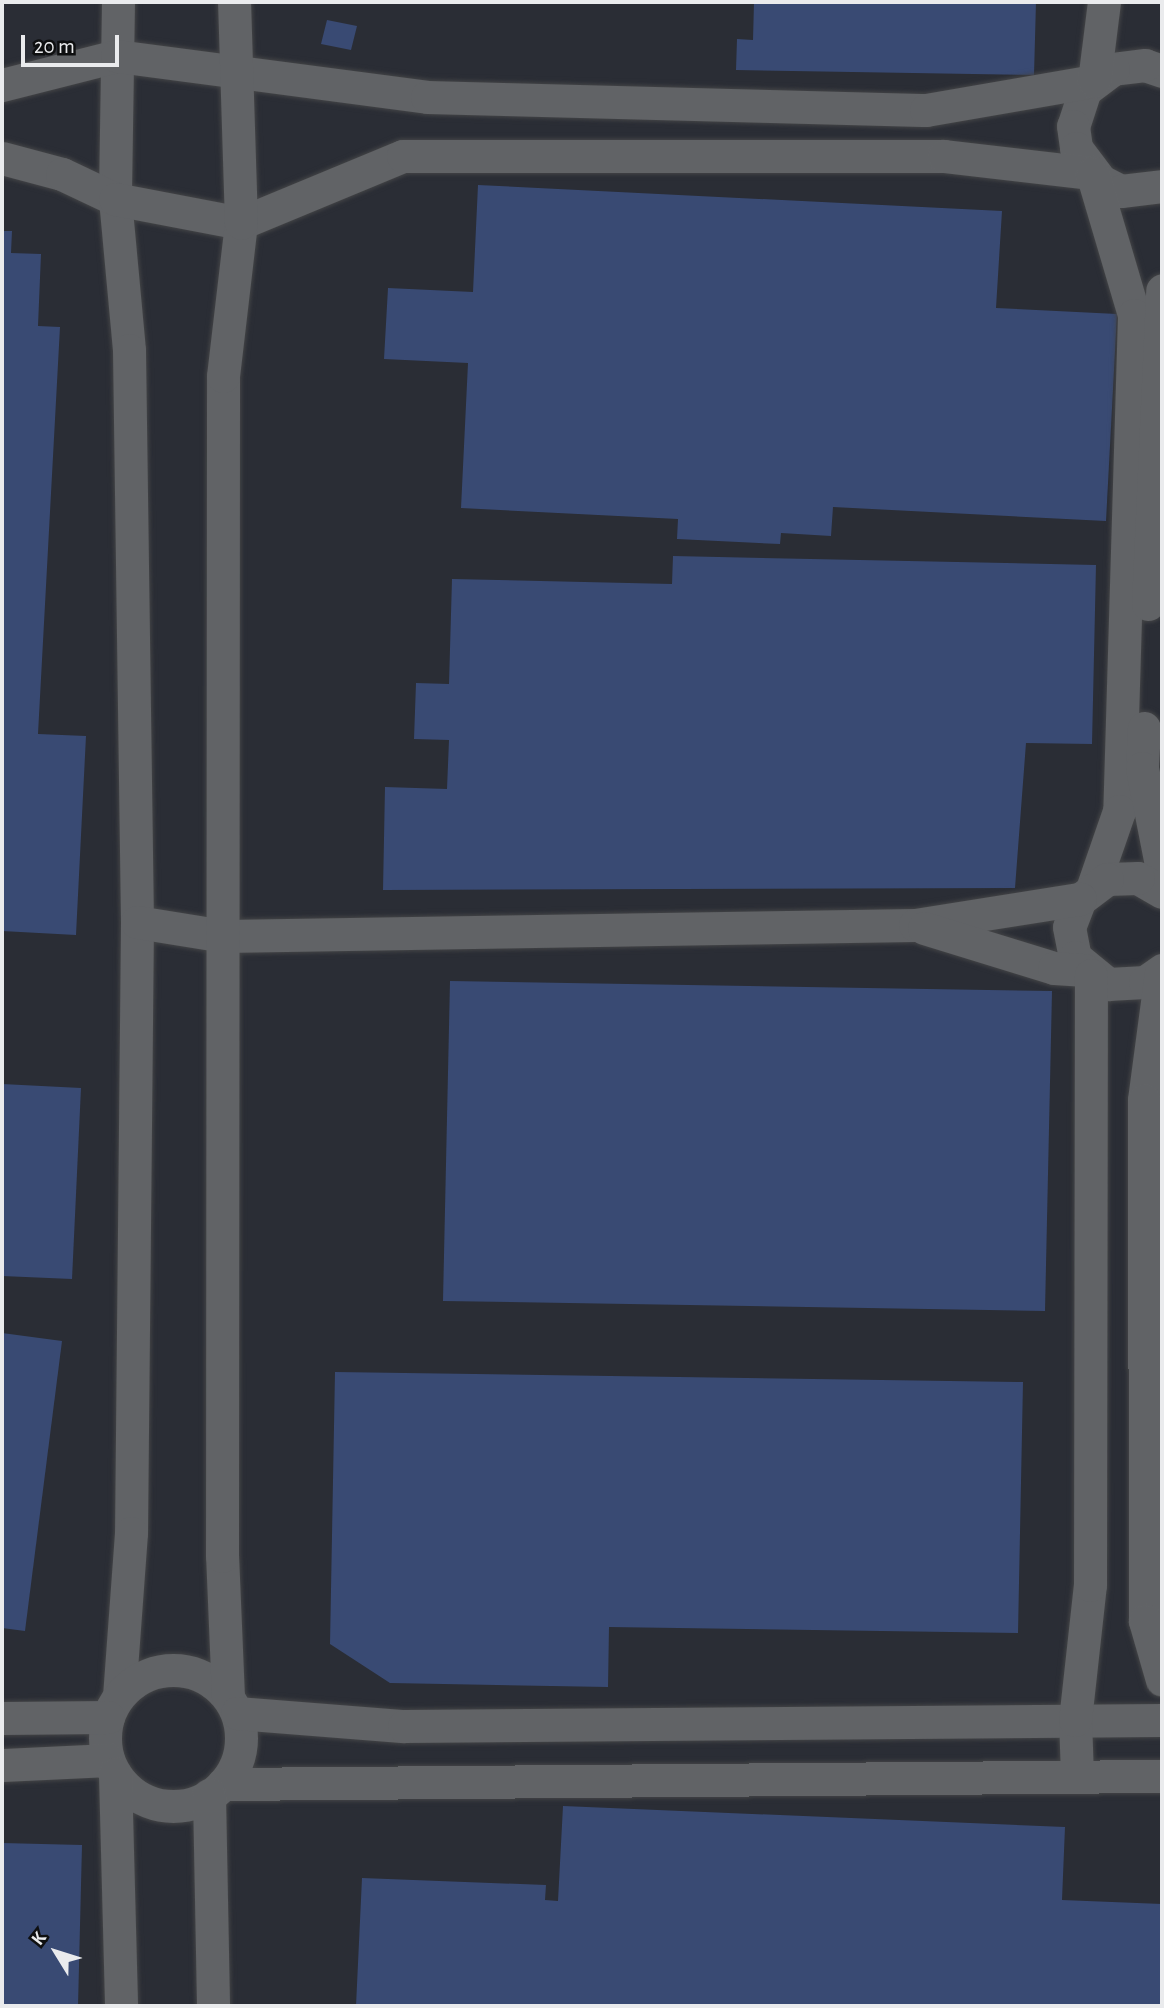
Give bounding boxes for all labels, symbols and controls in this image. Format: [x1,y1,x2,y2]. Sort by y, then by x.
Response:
scale bar [24,21,122,65]
text: 20 m [34,36,75,57]
north arrow [21,1917,91,1987]
text: K [28,1929,50,1949]

